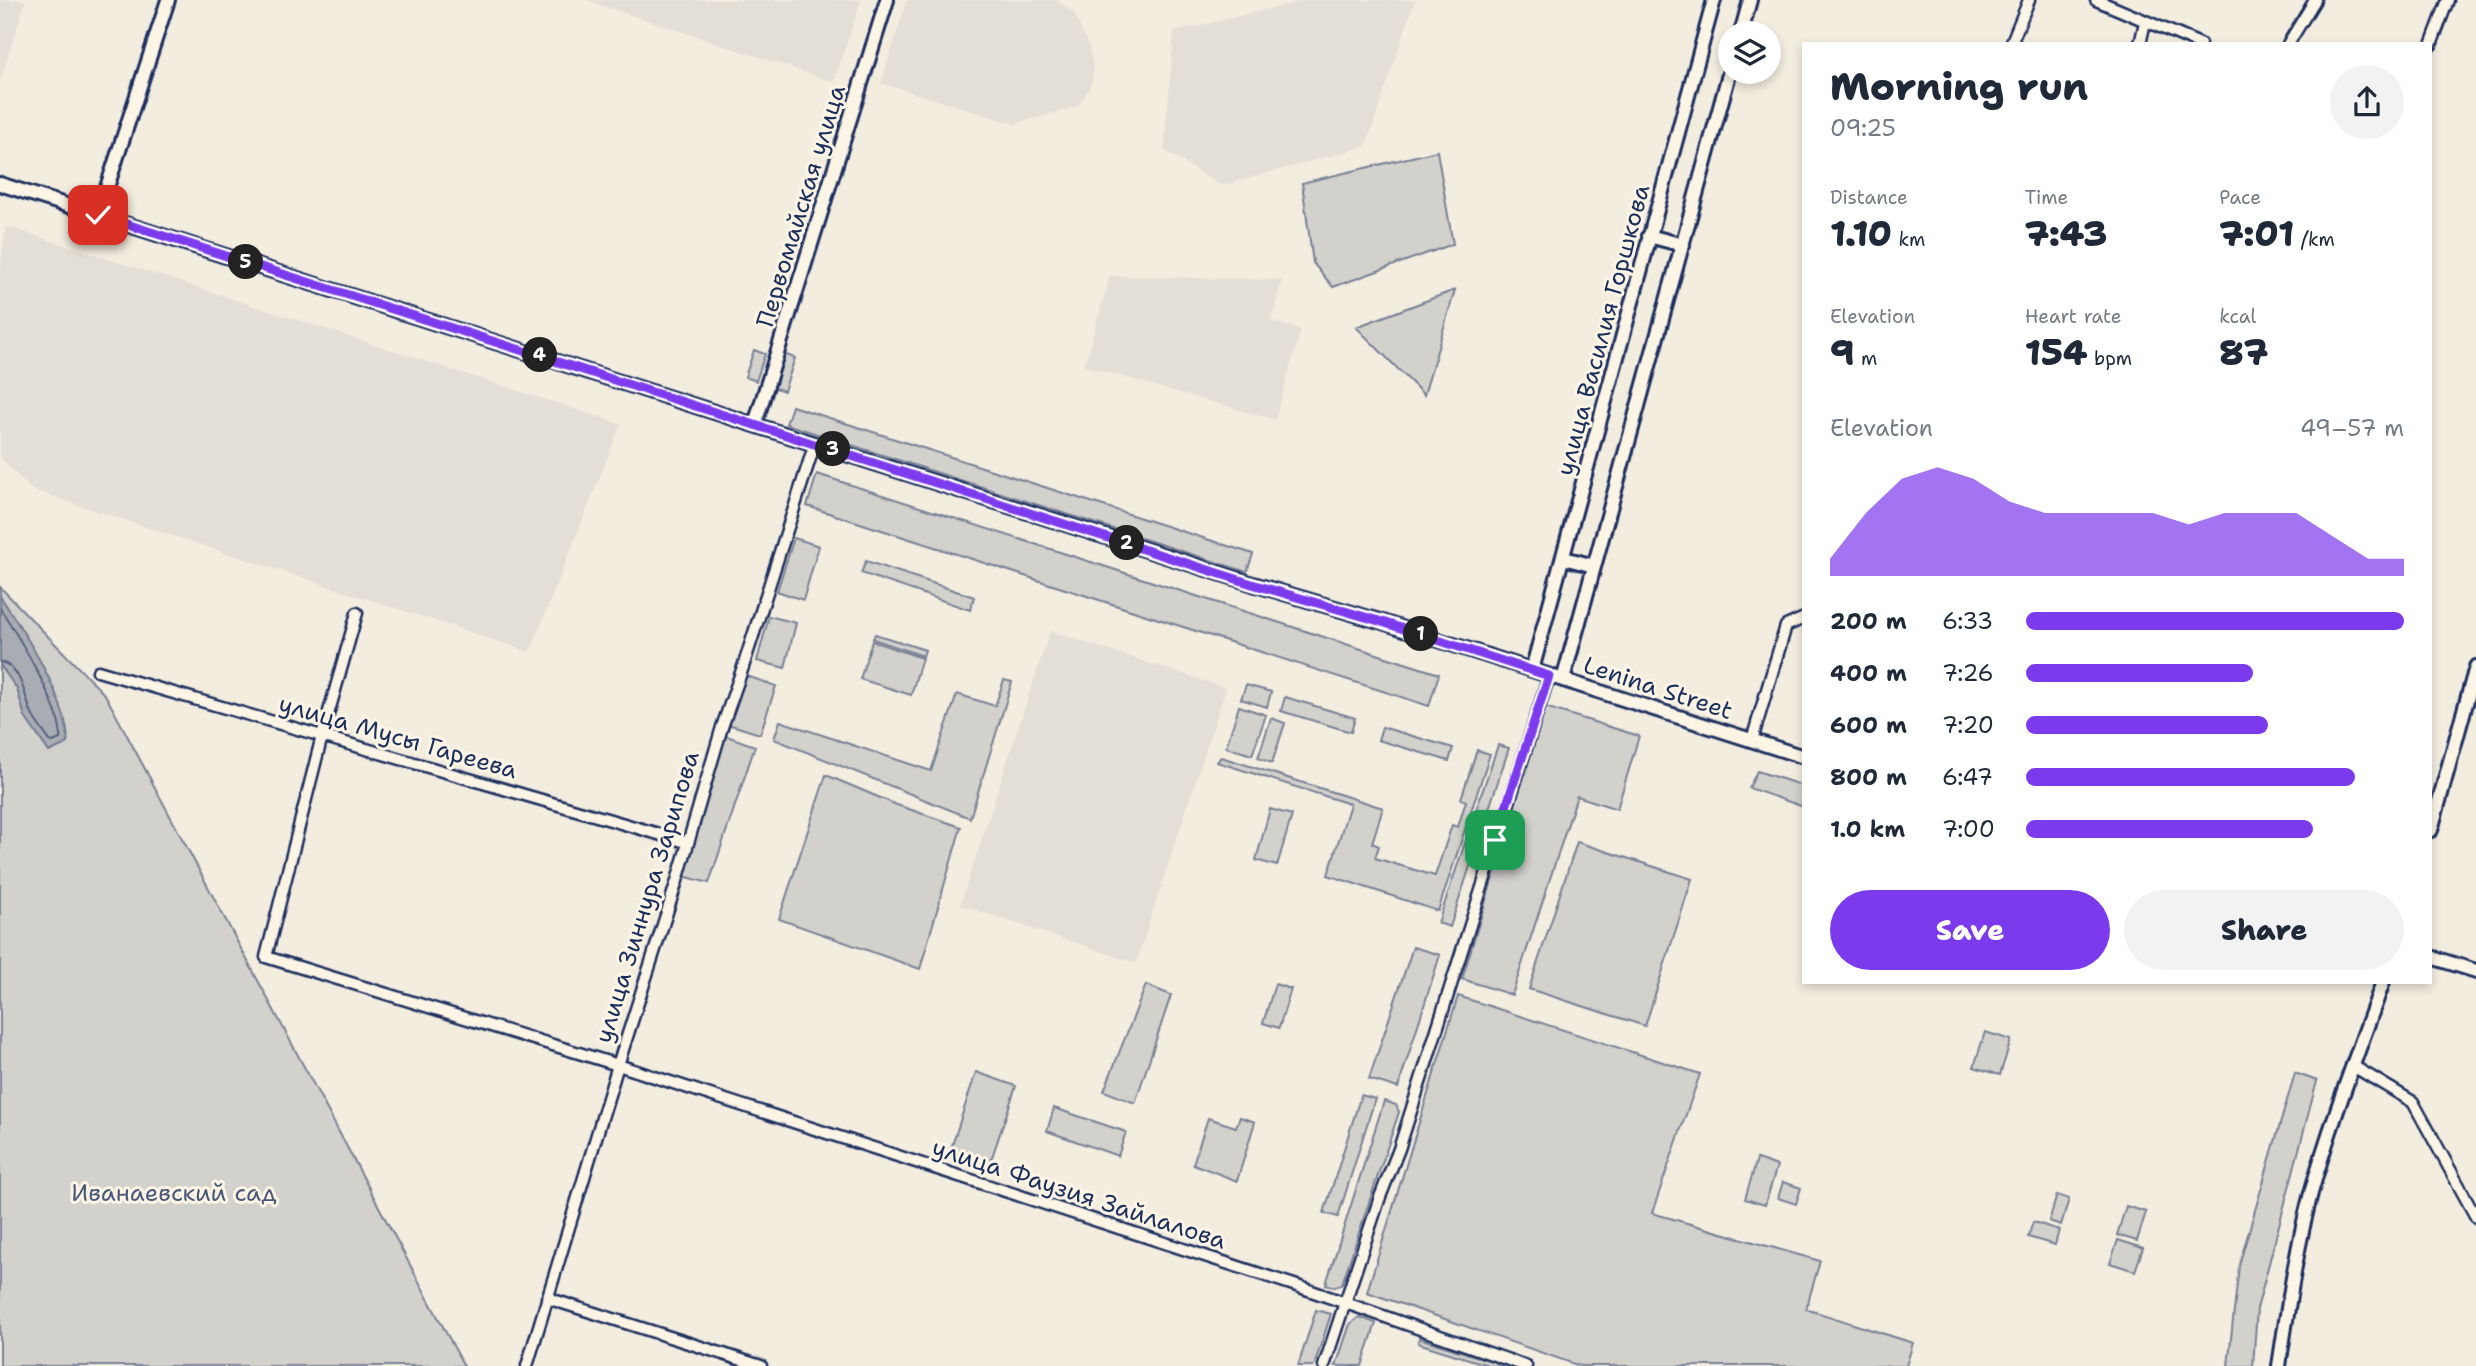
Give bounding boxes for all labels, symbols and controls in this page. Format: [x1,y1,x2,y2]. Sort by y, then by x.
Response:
map controls [1718,21,1781,84]
button: layers [1718,21,1781,84]
text: Morning run [1830,61,2088,112]
button: share [2330,65,2404,139]
street label: Первомайская улица [749,81,853,331]
text: 09:25 [1830,113,1896,143]
street label: улица Василия Горшкова [1549,181,1657,479]
pin [68,185,128,245]
text: Distance [1830,185,1908,210]
text: Time [2025,185,2068,210]
text: Pace [2219,185,2261,210]
icon: check [79,196,117,234]
text: 1.10 [1830,210,1892,257]
text: 7:43 [2025,210,2107,257]
text: 7:01 [2219,210,2294,257]
text: km [1892,227,1925,252]
text: /km [2294,227,2335,252]
pin: 5 [229,244,264,280]
text: 5 [240,249,251,274]
text: Elevation [1830,304,1915,329]
text: Heart rate [2025,304,2121,329]
text: kcal [2219,304,2256,329]
text: 9 [1830,329,1855,376]
text: 154 [2025,329,2088,376]
text: 87 [2219,329,2268,376]
pin: 4 [522,338,558,372]
text: 4 [533,342,546,367]
text: m [1855,346,1877,371]
text: bpm [2088,346,2132,371]
text: Elevation [1830,413,1933,443]
text: 49–57 m [2300,413,2404,443]
pin: 3 [816,432,850,466]
text: 3 [826,436,839,461]
pin: 2 [1110,526,1144,560]
text: 2 [1120,530,1133,555]
text: 200 m [1830,606,1907,636]
text: 6:33 [1942,606,1993,636]
pin: 1 [1404,616,1438,652]
text: 1 [1416,621,1425,646]
street label: Lenina Street [1579,649,1737,727]
text: 400 m [1830,658,1907,688]
text: 7:26 [1942,658,1994,688]
street label: улица Мусы Гареева [275,688,521,786]
text: 600 m [1830,710,1907,740]
text: 7:20 [1942,710,1994,740]
street label: улица Зиннура Зарипова [587,747,707,1047]
text: 800 m [1830,762,1907,792]
text: 6:47 [1942,762,1993,792]
pin [1465,810,1525,870]
text: 1.0 km [1830,814,1905,844]
text: 7:00 [1942,814,1995,844]
icon: arrive [1476,821,1514,859]
button: Save [1830,890,2110,970]
button: Share [2124,890,2404,970]
street label: улица Фаузия Зайлалова [928,1131,1230,1257]
park label: Иванаевский сад [71,1177,277,1209]

